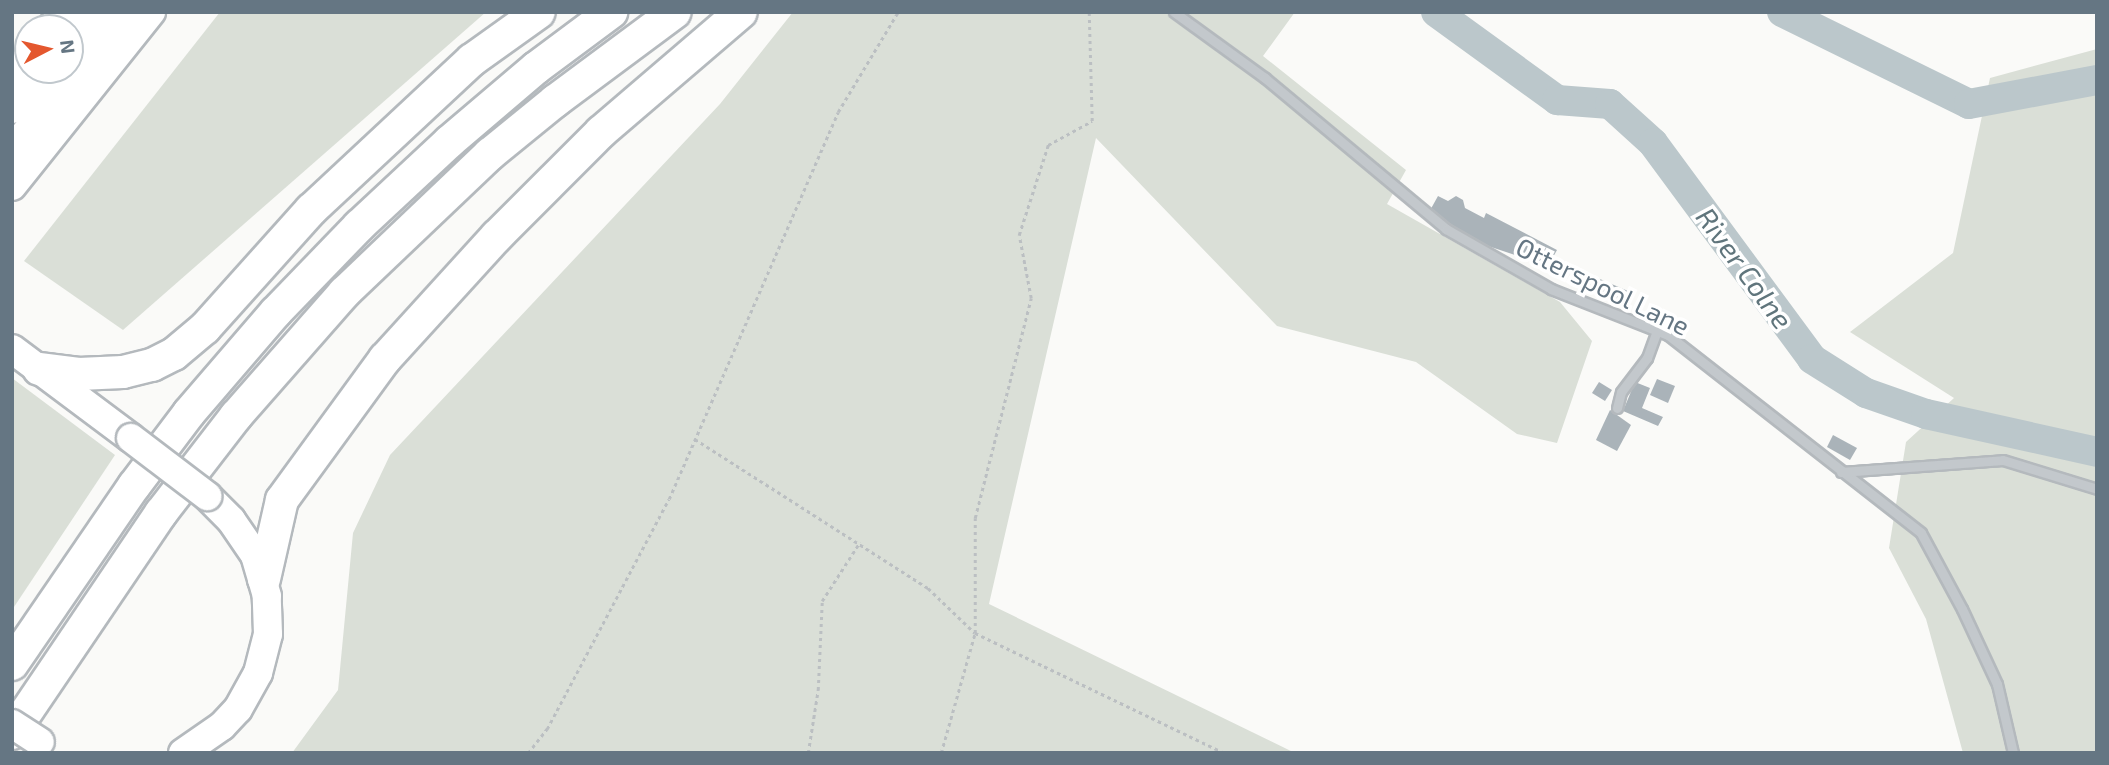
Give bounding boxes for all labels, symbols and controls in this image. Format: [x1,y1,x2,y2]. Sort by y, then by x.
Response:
north arrow [14,14,84,84]
text: N [56,38,81,55]
water label: River Colne [1690,201,1800,335]
street label: Otterspool Lane [1511,230,1695,342]

